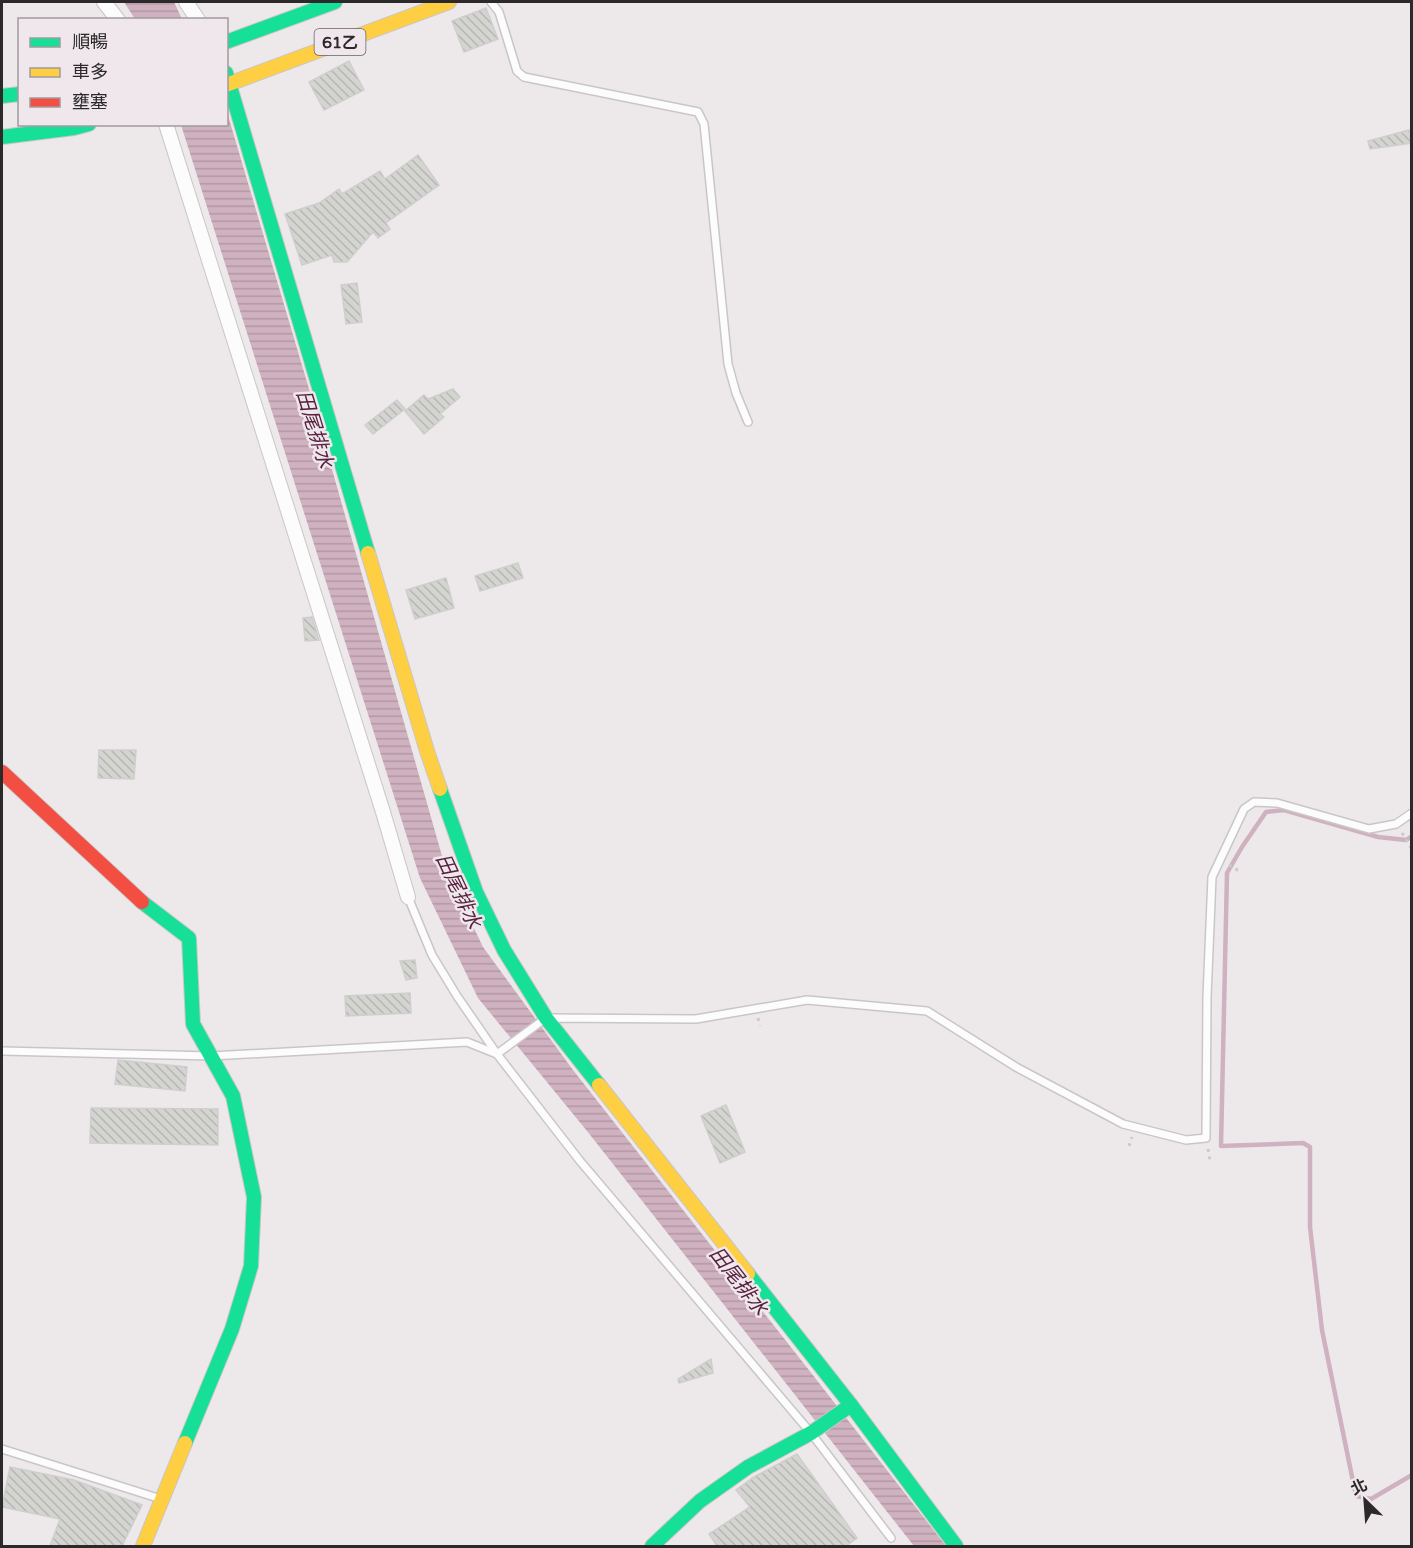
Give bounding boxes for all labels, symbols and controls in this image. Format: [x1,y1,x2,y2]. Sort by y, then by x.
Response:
legend [18,18,228,126]
road number: 61乙 [314,29,366,55]
text: 順暢 [72,31,108,53]
text: 車多 [72,61,108,83]
text: 壅塞 [72,91,108,113]
water label: 田尾排水 [291,388,338,472]
water label: 田尾排水 [430,850,486,934]
water label: 田尾排水 [704,1243,773,1321]
north arrow [1335,1470,1395,1530]
text: 北 [1348,1475,1371,1500]

